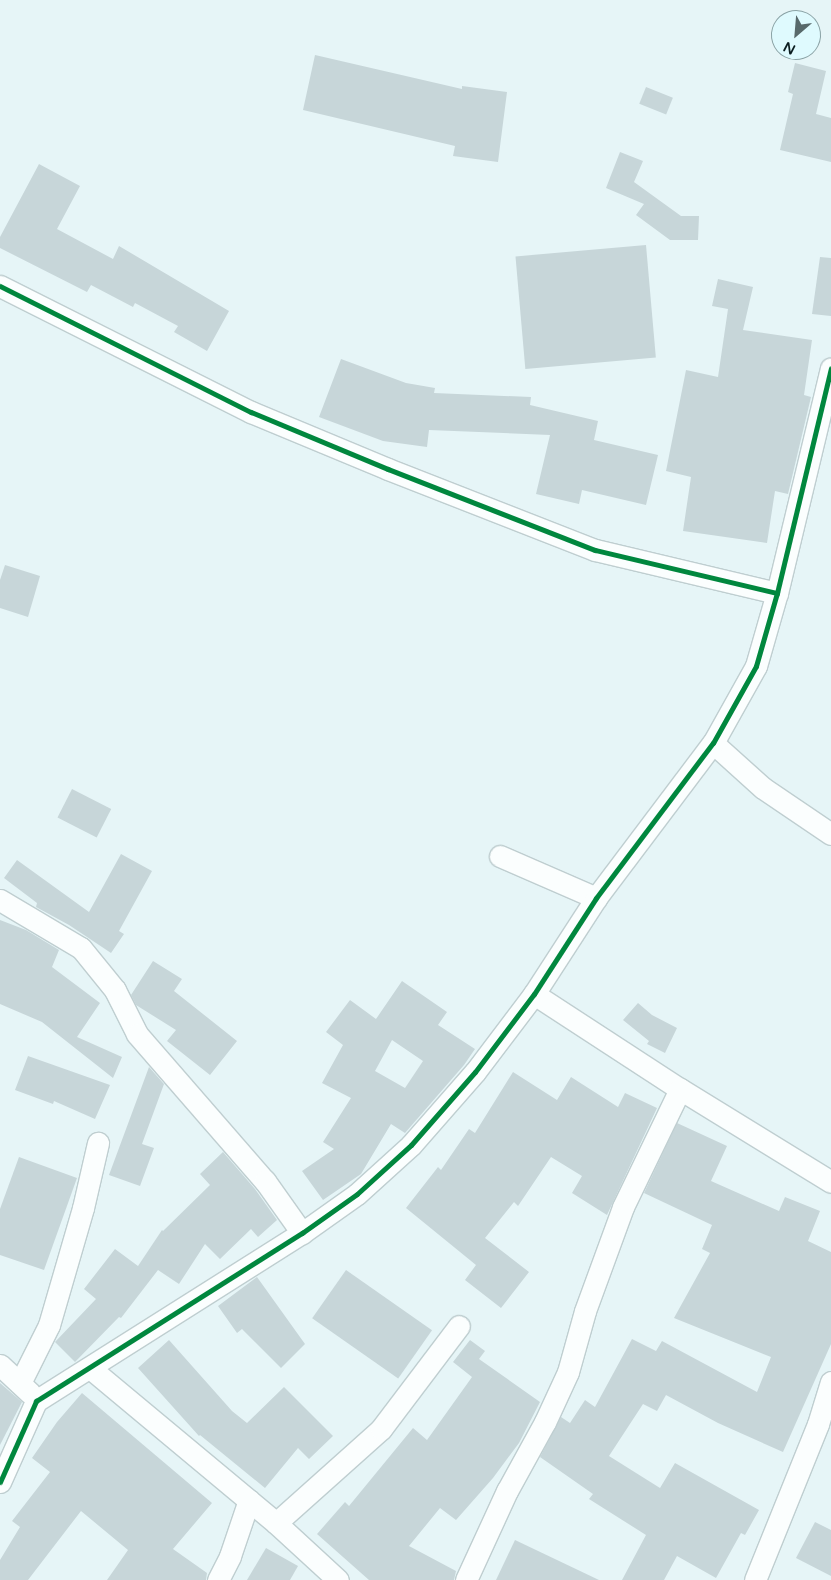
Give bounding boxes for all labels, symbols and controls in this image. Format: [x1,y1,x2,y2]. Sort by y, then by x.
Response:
north arrow [771,10,821,60]
text: N [781,38,798,58]

